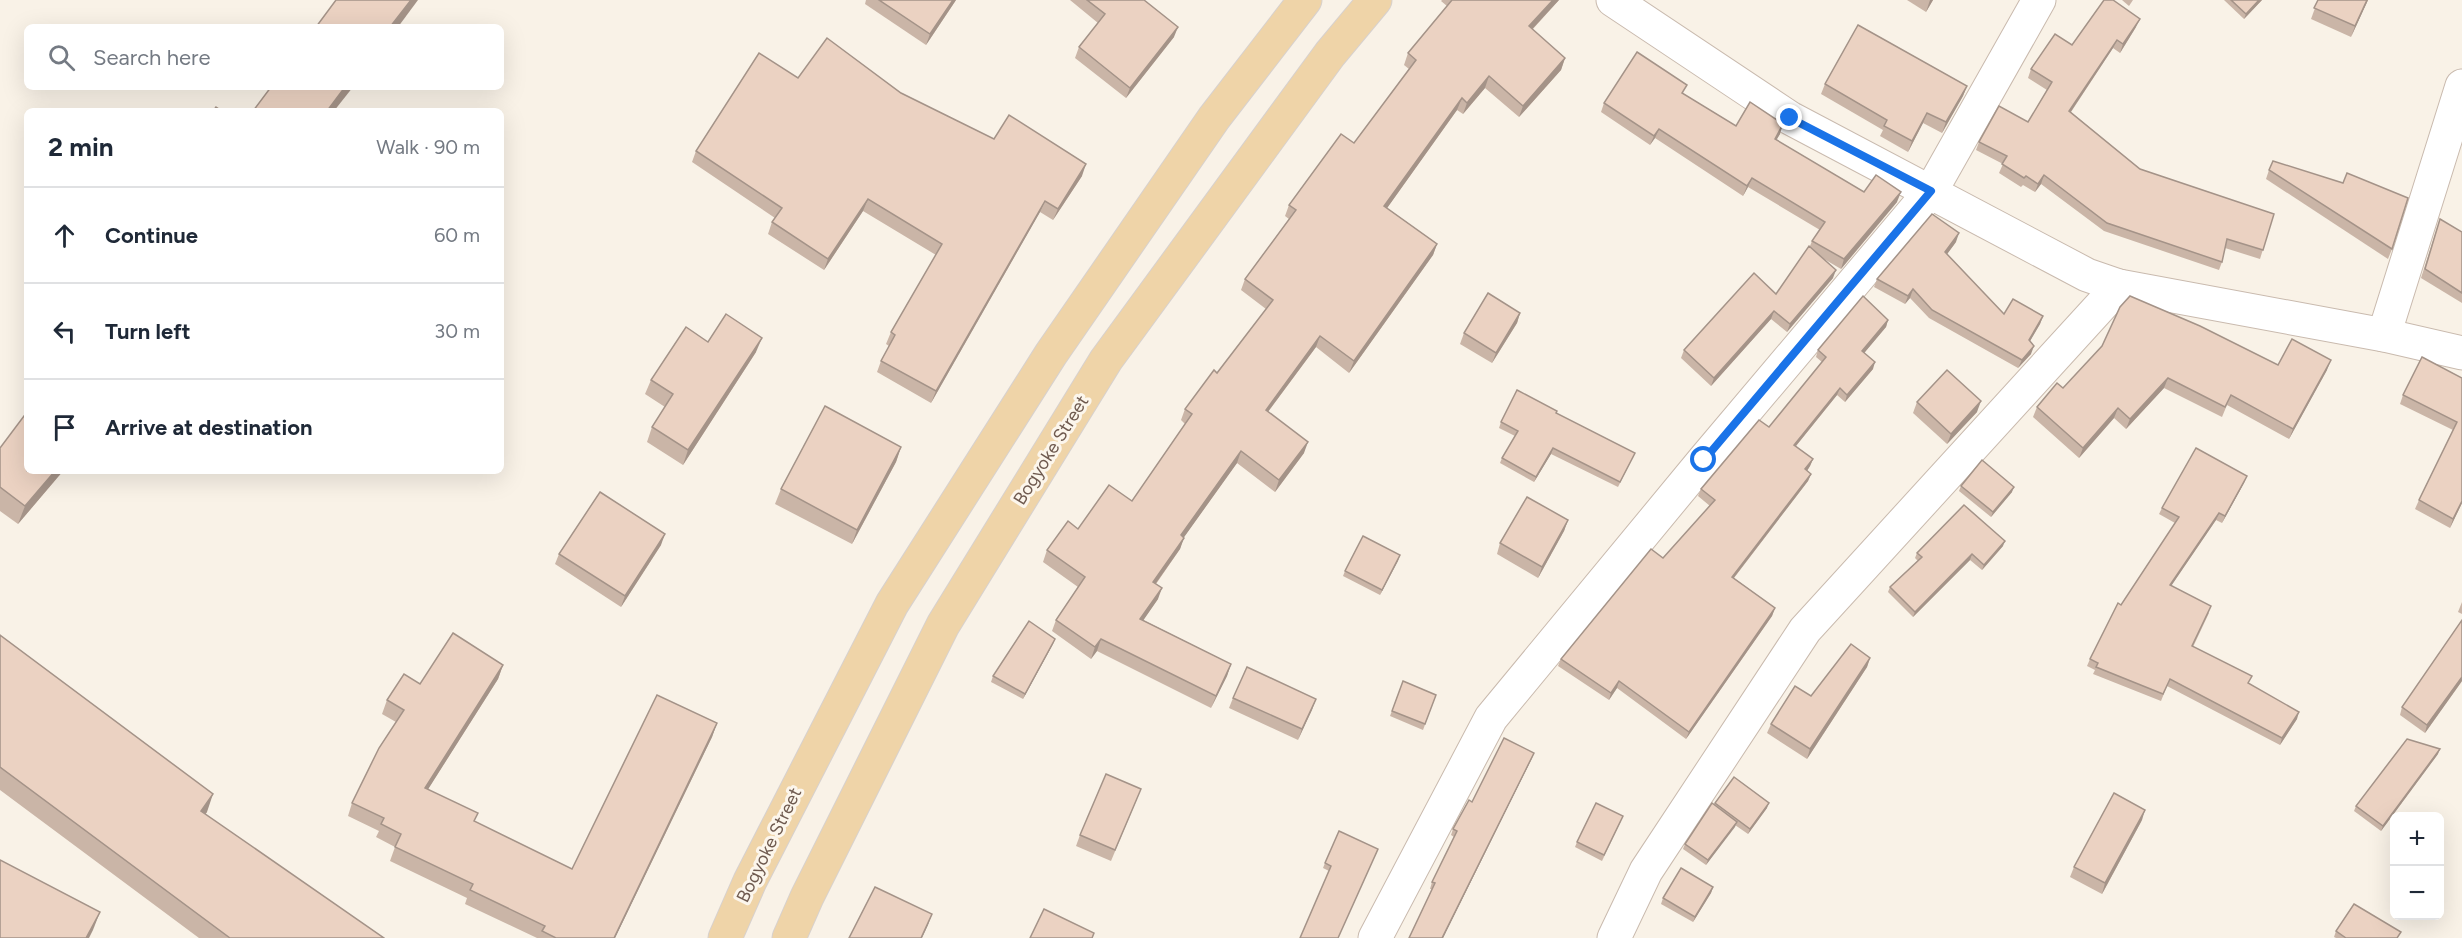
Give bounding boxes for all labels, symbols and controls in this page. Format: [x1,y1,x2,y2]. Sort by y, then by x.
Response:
search box [24,24,504,90]
icon: search [45,41,78,74]
text: Search here [93,44,211,71]
route end [1776,104,1802,130]
text: 2 min [48,131,114,163]
text: Walk · 90 m [376,135,480,159]
icon: ahead [48,219,81,252]
text: Continue [105,222,198,249]
text: 60 m [434,223,480,247]
icon: left [48,315,81,348]
text: Turn left [105,318,191,345]
text: 30 m [434,319,480,343]
street label: Bogyoke Street [1009,391,1094,509]
icon: arrive [48,411,81,444]
text: Arrive at destination [105,414,313,441]
route start [1690,446,1716,472]
street label: Bogyoke Street [732,784,806,906]
map controls [2390,812,2444,920]
button: + [2390,812,2444,866]
button: − [2390,866,2444,920]

